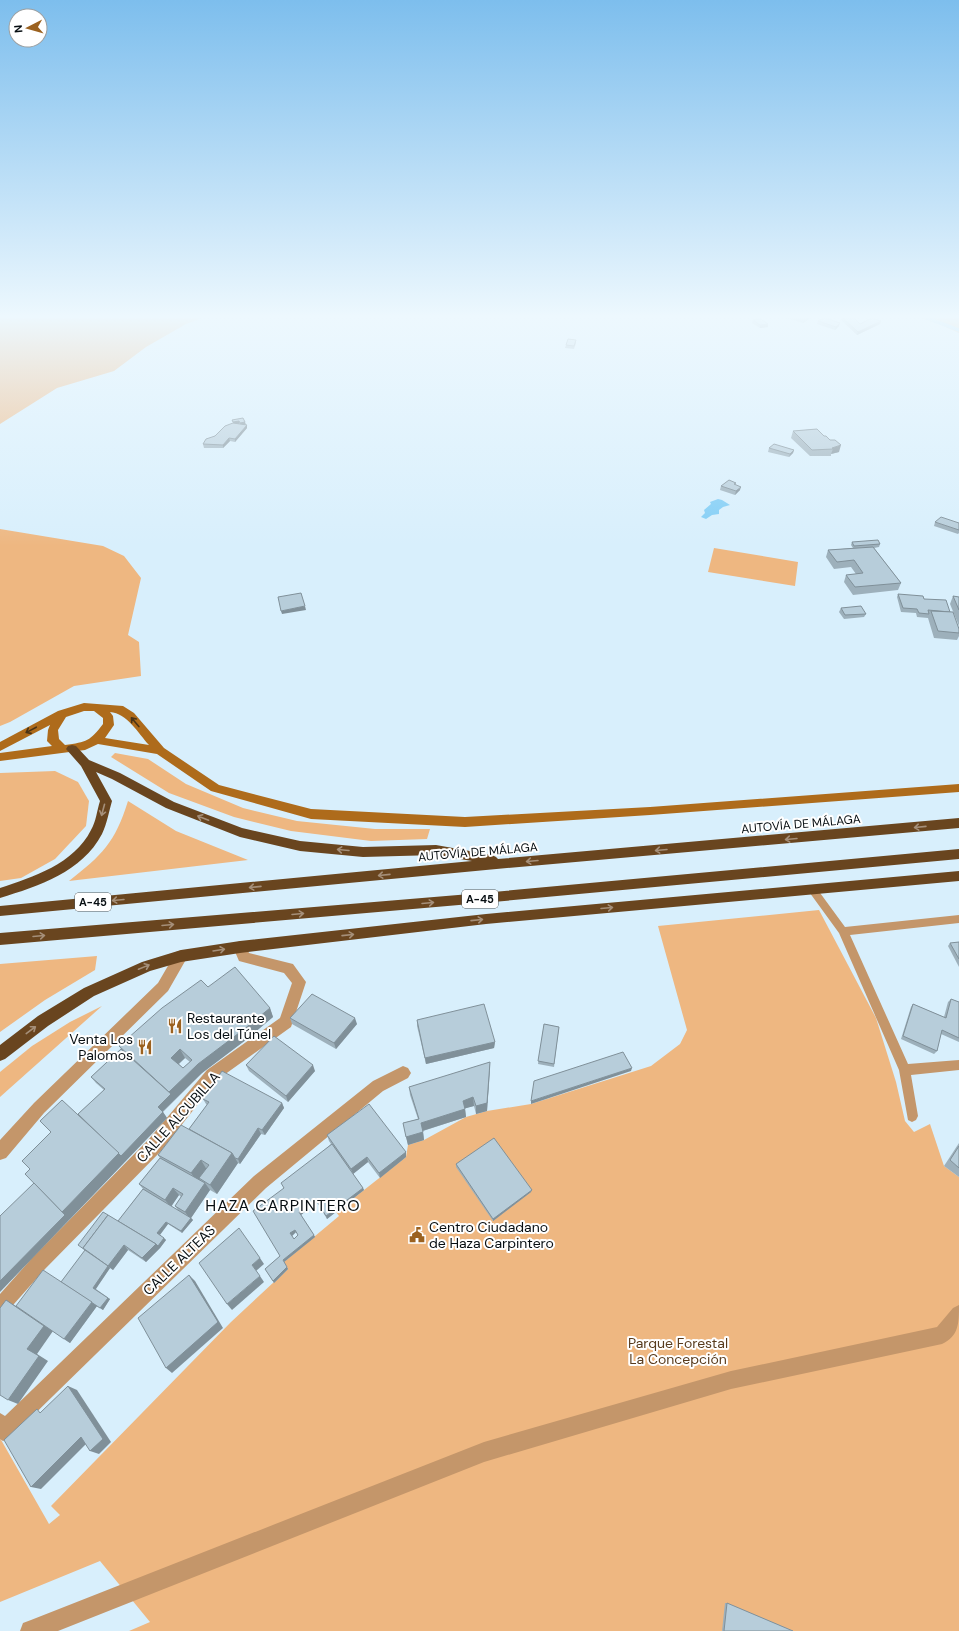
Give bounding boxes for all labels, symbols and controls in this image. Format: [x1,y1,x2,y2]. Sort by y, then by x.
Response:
north arrow [8,8,48,48]
text: N [11,24,25,34]
one-way arrow [130,716,139,727]
one-way arrow [25,727,37,735]
one-way arrow [99,804,106,817]
street label: AUTOVÍA DE MÁLAGA [741,811,861,837]
one-way arrow [198,813,210,821]
one-way arrow [914,824,927,831]
one-way arrow [785,835,798,842]
street label: AUTOVÍA DE MÁLAGA [418,839,538,865]
one-way arrow [655,846,668,853]
one-way arrow [337,847,350,854]
one-way arrow [526,857,539,864]
one-way arrow [378,871,391,878]
one-way arrow [249,884,262,891]
road number: A-45 [462,890,498,908]
road number: A-45 [75,893,111,911]
one-way arrow [112,897,125,904]
one-way arrow [421,899,434,907]
one-way arrow [600,905,613,912]
one-way arrow [291,910,304,917]
one-way arrow [470,917,483,924]
one-way arrow [161,921,174,928]
one-way arrow [341,931,354,939]
one-way arrow [32,932,45,939]
one-way arrow [212,946,225,954]
one-way arrow [138,963,150,971]
place label: Restaurante Los del Túnel [187,1009,271,1043]
restaurant icon: Restaurante Los del Túnel [166,1017,184,1035]
one-way arrow [25,1026,36,1034]
place label: Venta Los Palomos [69,1030,133,1064]
restaurant icon: Venta Los Palomos [136,1038,154,1056]
street label: CALLE ALCUBILLA [132,1068,224,1166]
district label: HAZA CARPINTERO [205,1195,361,1216]
place label: Centro Ciudadano de Haza Carpintero [429,1218,554,1252]
street label: CALLE ALTEAS [139,1221,219,1299]
public building icon: Centro Ciudadano de Haza Carpintero [408,1226,426,1244]
park label: Parque Forestal La Concepción [628,1334,728,1368]

